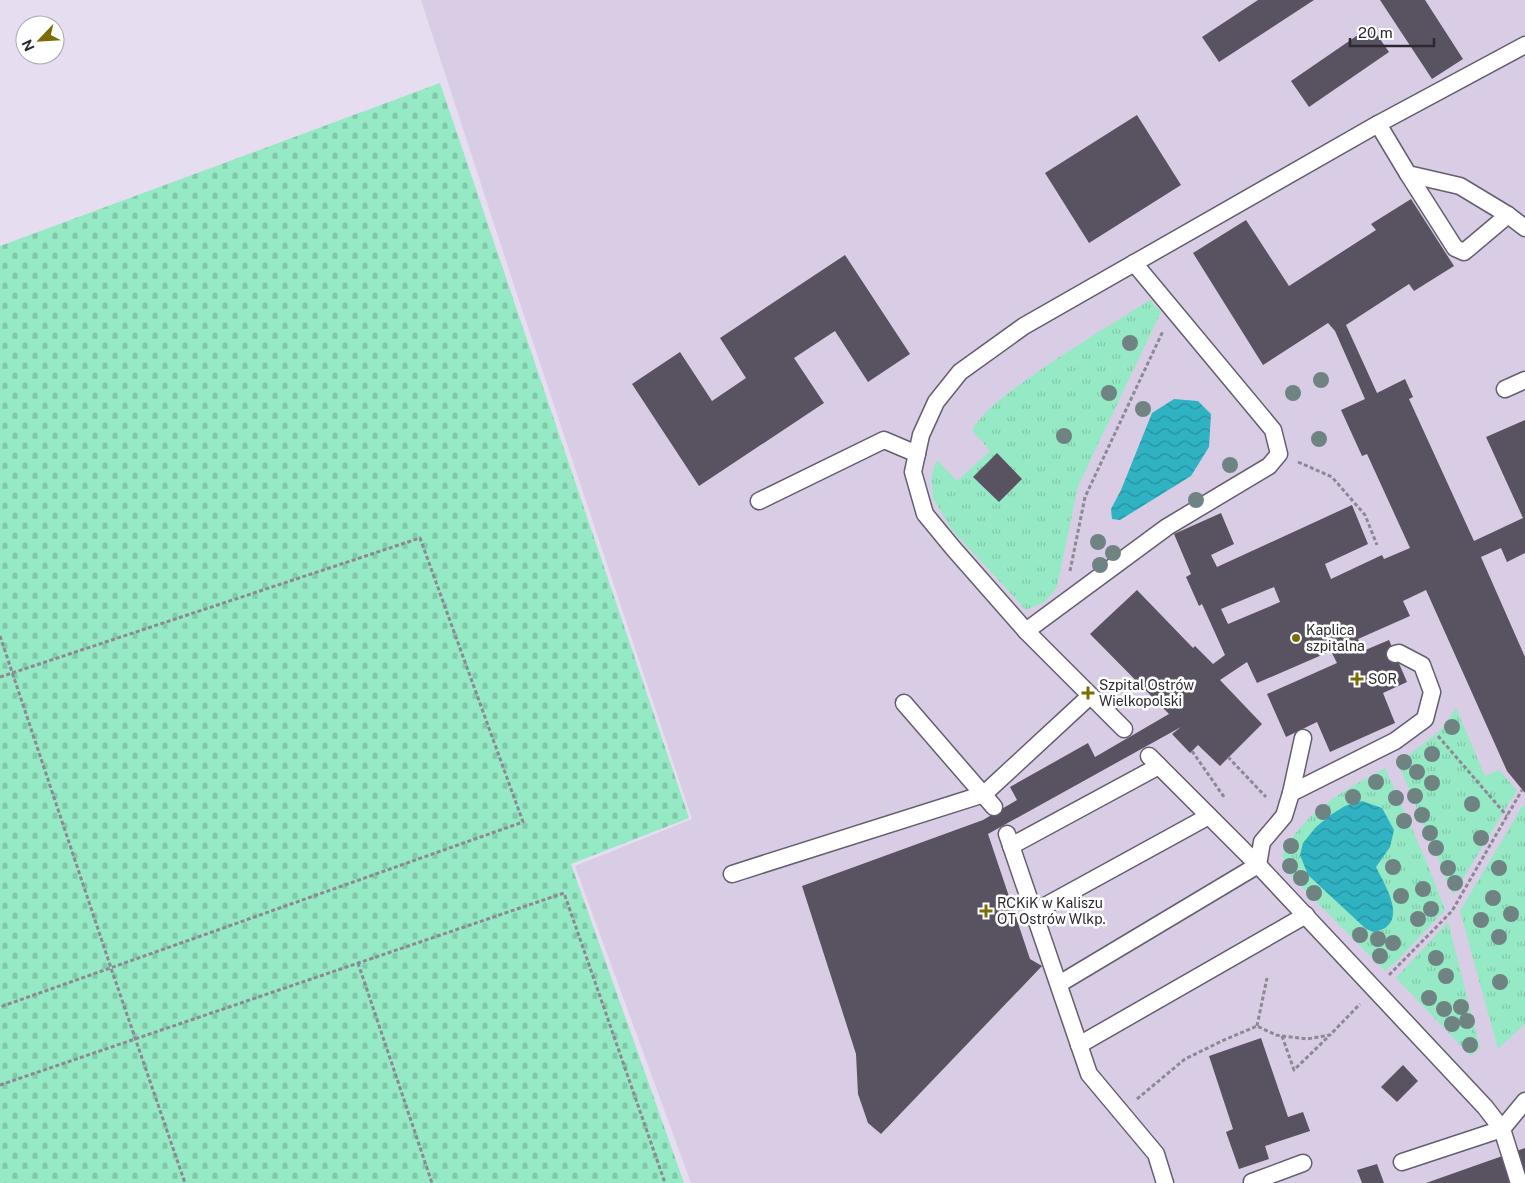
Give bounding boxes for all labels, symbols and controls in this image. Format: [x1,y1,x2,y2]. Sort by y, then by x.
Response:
north arrow [15,15,65,65]
scale bar [1350,15,1434,47]
text: 20 m [1358,24,1393,41]
text: N [19,37,38,54]
place label: Kaplica szpitalna [1306,622,1365,654]
marker: Kaplica szpitalna [1290,632,1302,644]
place label: SOR [1368,671,1397,687]
marker: SOR [1350,672,1364,686]
place label: Szpital Ostrów Wielkopolski [1099,677,1194,709]
marker: Szpital Ostrów Wielkopolski [1081,686,1095,700]
place label: RCKiK w Kaliszu OT Ostrów Wlkp. [997,895,1106,927]
marker: RCKiK w Kaliszu OT Ostrów Wlkp. [979,904,993,918]

